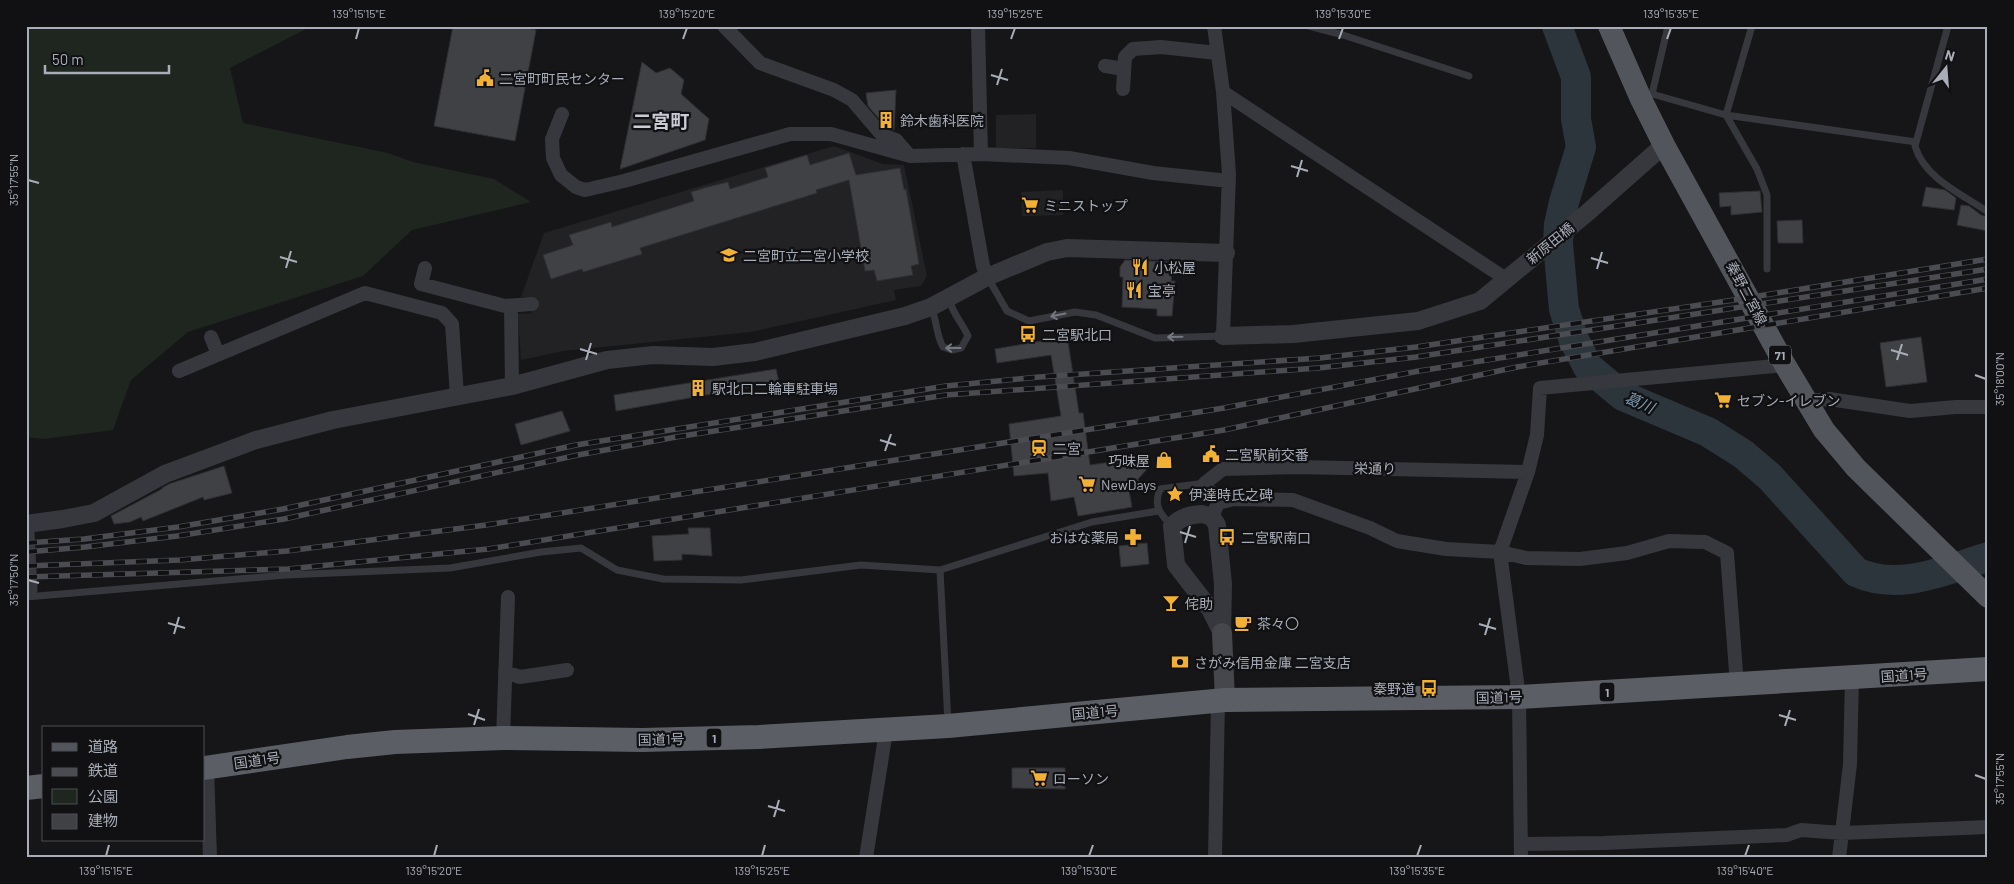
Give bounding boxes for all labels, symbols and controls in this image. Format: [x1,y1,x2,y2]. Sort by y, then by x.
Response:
text: 139°15'15"E [332,6,386,20]
text: 139°15'20"E [659,6,715,20]
text: 139°15'25"E [987,6,1043,20]
text: 139°15'30"E [1315,6,1371,20]
text: 139°15'35"E [1643,6,1699,20]
scale bar [45,42,169,74]
north arrow [1922,42,1972,92]
text: N [1943,46,1957,65]
text: 50 m [52,50,84,68]
public building icon: 二宮町町民センター [475,68,495,88]
place label: 二宮町町民センター [499,70,625,87]
district label: 二宮町 [632,109,690,132]
building icon: 鈴木歯科医院 [876,110,896,130]
place label: 鈴木歯科医院 [900,112,984,129]
text: 35°17'55"N [6,154,20,206]
supermarket icon: ミニストップ [1020,195,1040,215]
place label: ミニストップ [1044,197,1128,214]
street label: 新原田橋 [1523,219,1577,267]
school or university icon: 二宮町立二宮小学校 [719,245,739,265]
place label: 二宮町立二宮小学校 [743,247,869,264]
restaurant icon: 小松屋 [1130,257,1150,277]
street label: 秦野二宮線 [1723,258,1771,328]
place label: 小松屋 [1154,259,1196,276]
restaurant icon: 宝亭 [1124,280,1144,300]
place label: 宝亭 [1148,282,1176,299]
one-way arrow [1051,311,1067,321]
bus stop icon: 二宮駅北口 [1018,324,1038,344]
place label: 二宮駅北口 [1042,326,1112,343]
one-way arrow [1167,332,1183,342]
one-way arrow [945,343,961,353]
road number: 71 [1769,346,1791,364]
text: 35°18'00"N [1992,352,2006,406]
building icon: 駅北口二輪車駐車場 [688,378,708,398]
place label: 駅北口二輪車駐車場 [712,380,838,397]
water label: 葛川 [1623,388,1659,417]
supermarket icon: セブン-イレブン [1713,390,1733,410]
place label: セブン-イレブン [1737,392,1841,409]
station icon: 二宮 [1029,438,1049,458]
place label: 二宮 [1053,440,1081,457]
public building icon: 二宮駅前交番 [1201,444,1221,464]
place label: 二宮駅前交番 [1225,446,1309,463]
shop icon: 巧味屋 [1154,450,1174,470]
place label: 巧味屋 [1108,452,1150,469]
street label: 栄通り [1354,459,1396,477]
supermarket icon: NewDays [1077,474,1097,494]
place label: NewDays [1101,476,1156,493]
place icon: 伊達時氏之碑 [1165,484,1185,504]
place label: 伊達時氏之碑 [1189,486,1273,503]
pharmacy icon: おはな薬局 [1123,527,1143,547]
bus stop icon: 二宮駅南口 [1217,527,1237,547]
place label: おはな薬局 [1049,529,1119,546]
place label: 二宮駅南口 [1241,529,1311,546]
text: 35°17'50"N [6,554,20,606]
bar icon: 侘助 [1161,593,1181,613]
place label: 侘助 [1185,595,1213,612]
cafe icon: 茶々〇 [1233,613,1253,633]
place label: 茶々〇 [1257,615,1299,632]
bank icon: さがみ信用金庫 二宮支店 [1170,652,1190,672]
place label: さがみ信用金庫 二宮支店 [1194,654,1351,671]
street label: 国道1号 [1880,665,1928,685]
bus stop icon: 秦野道 [1419,678,1439,698]
place label: 秦野道 [1373,680,1415,697]
road number: 1 [1600,682,1614,702]
street label: 国道1号 [1475,688,1523,706]
street label: 国道1号 [1071,701,1119,723]
legend [42,726,205,842]
road number: 1 [706,728,722,748]
street label: 国道1号 [637,730,685,748]
text: 道路 [88,737,118,755]
street label: 国道1号 [233,748,281,772]
text: 35°17'55"N [1992,753,2006,805]
text: 鉄道 [88,761,118,779]
supermarket icon: ローソン [1029,768,1049,788]
place label: ローソン [1053,770,1109,787]
text: 公園 [88,787,118,805]
text: 建物 [88,811,118,829]
text: 139°15'15"E [79,863,133,877]
text: 139°15'20"E [406,863,462,877]
text: 139°15'25"E [734,863,790,877]
text: 139°15'30"E [1061,863,1117,877]
text: 139°15'35"E [1389,863,1445,877]
text: 139°15'40"E [1717,863,1773,877]

